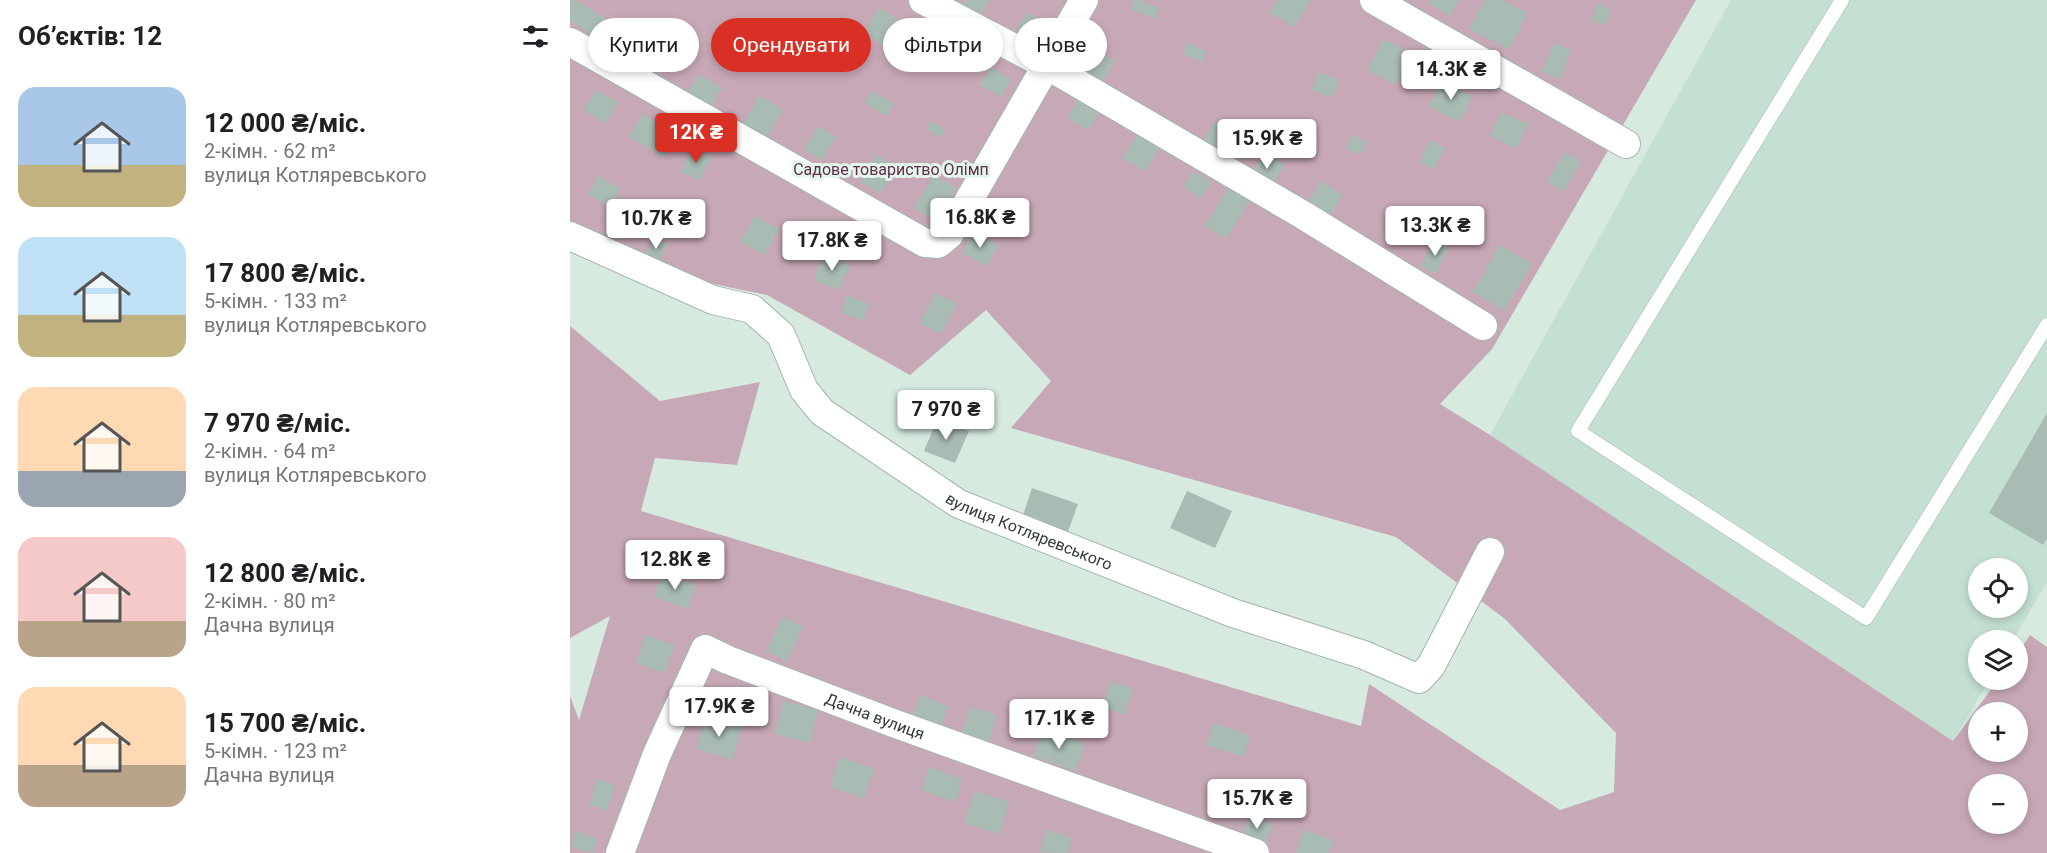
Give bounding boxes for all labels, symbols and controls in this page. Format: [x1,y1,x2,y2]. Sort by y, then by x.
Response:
chip: Купити [588,18,699,72]
chip: Орендувати [711,18,871,72]
chip: Фільтри [883,18,1003,72]
chip: Нове [1015,18,1107,72]
icon: filters [519,20,552,53]
text: Об’єктів: 12 [18,21,162,51]
pin: 14.3K ₴ [1396,50,1506,101]
text: 14.3K ₴ [1415,57,1487,81]
text: 12 000 ₴/міс. [204,108,366,138]
icon: home [66,111,138,183]
pin: 12K ₴ [654,113,738,164]
pin: 15.9K ₴ [1212,119,1322,170]
text: 12K ₴ [669,120,723,144]
text: 15.9K ₴ [1231,126,1303,150]
text: 2-кімн. · 62 m² [204,139,336,163]
park label: Садове товариство Олімп [793,160,989,179]
text: вулиця Котляревського [204,163,427,187]
pin: 16.8K ₴ [925,198,1035,249]
pin: 10.7K ₴ [601,199,711,250]
text: 16.8K ₴ [944,205,1016,229]
text: 10.7K ₴ [620,206,692,230]
pin: 13.3K ₴ [1380,206,1490,257]
text: 13.3K ₴ [1399,213,1471,237]
pin: 17.8K ₴ [777,221,887,272]
text: 17.8K ₴ [796,228,868,252]
text: 17 800 ₴/міс. [204,258,366,288]
icon: home [66,261,138,333]
text: 5-кімн. · 133 m² [204,289,347,313]
text: вулиця Котляревського [204,313,427,337]
pin: 7 970 ₴ [891,390,1001,441]
text: 7 970 ₴ [911,397,981,421]
text: 7 970 ₴/міс. [204,408,351,438]
icon: home [66,411,138,483]
text: 2-кімн. · 64 m² [204,439,336,463]
text: вулиця Котляревського [204,463,427,487]
street label: вулиця Котляревського [942,489,1115,574]
pin: 12.8K ₴ [620,540,730,591]
text: 12.8K ₴ [639,547,711,571]
text: 12 800 ₴/міс. [204,558,366,588]
map controls [1968,558,2028,834]
button: locate [1968,558,2028,618]
icon: home [66,561,138,633]
text: 2-кімн. · 80 m² [204,589,336,613]
text: Дачна вулиця [204,613,335,637]
button: layers [1968,630,2028,690]
pin: 17.9K ₴ [664,687,774,738]
street label: Дачна вулиця [823,689,927,744]
text: 17.9K ₴ [683,694,755,718]
pin: 17.1K ₴ [1004,699,1114,750]
button: + [1968,702,2028,762]
text: 17.1K ₴ [1023,706,1095,730]
text: 15 700 ₴/міс. [204,708,366,738]
icon: home [66,711,138,783]
text: 5-кімн. · 123 m² [204,739,347,763]
text: Дачна вулиця [204,763,335,787]
button: − [1968,774,2028,834]
pin: 15.7K ₴ [1202,779,1312,830]
text: 15.7K ₴ [1221,786,1293,810]

